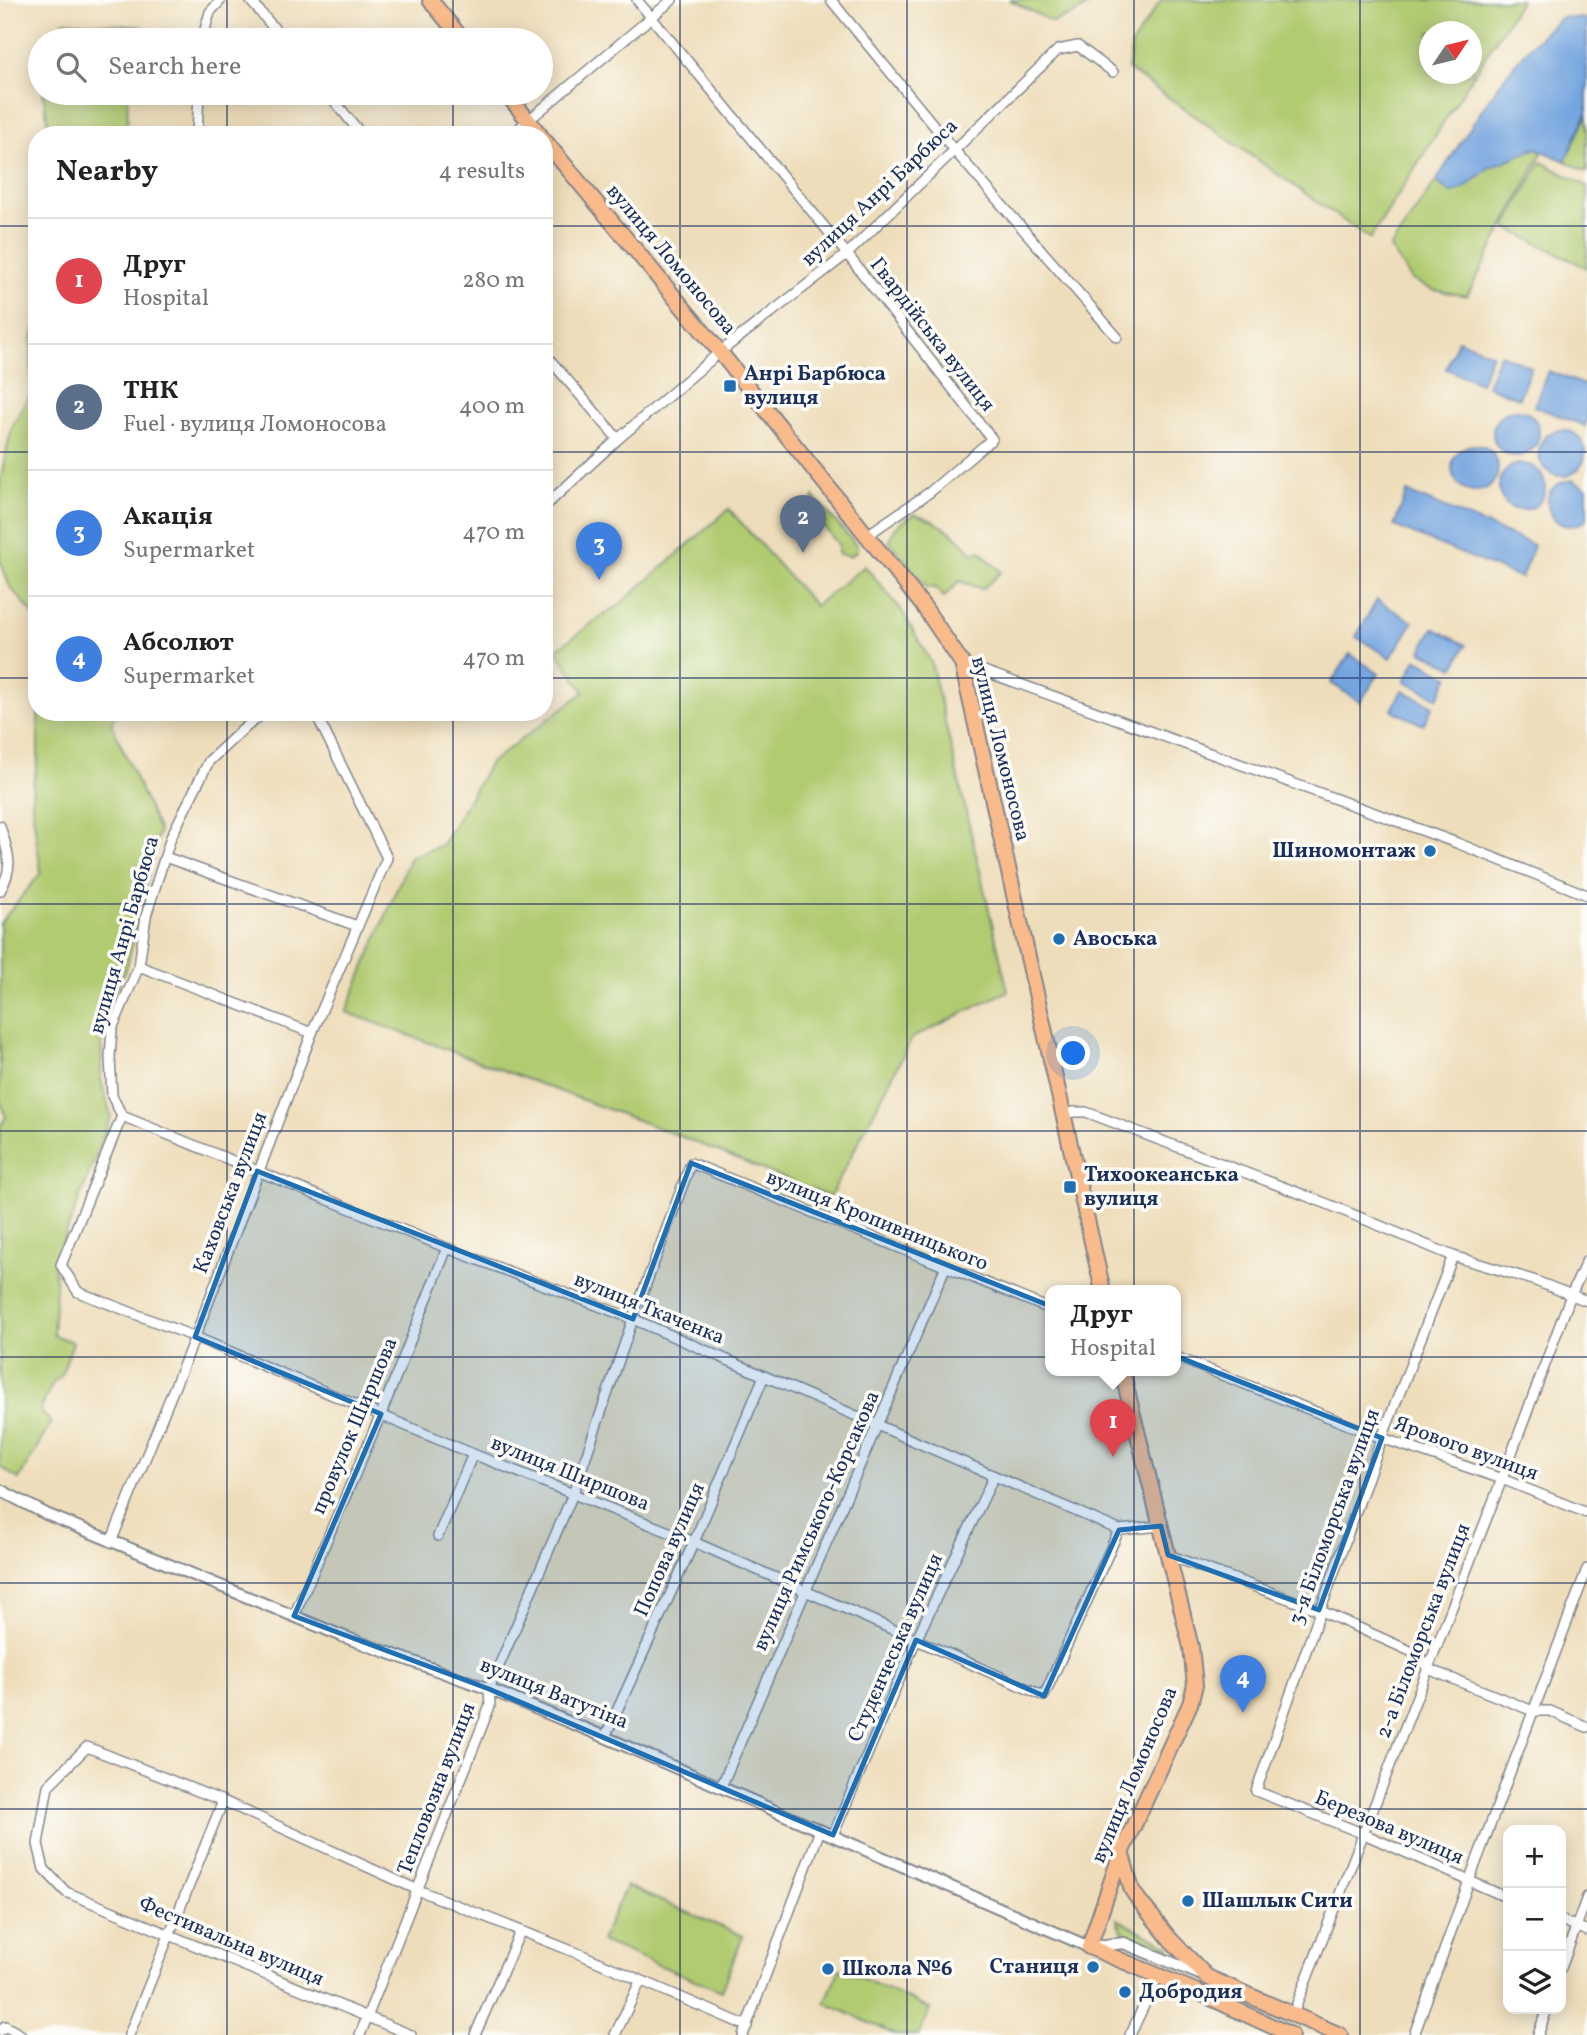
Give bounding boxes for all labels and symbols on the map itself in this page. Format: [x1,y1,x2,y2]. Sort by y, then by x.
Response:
north arrow [1419,21,1482,84]
street label: вулиця Анрі Барбюса [795,113,965,273]
street label: вулиця Ломоносова [599,178,743,342]
street label: Гвардійська вулиця [863,252,1002,418]
place label: Анрі Барбюса вулиця [744,360,886,413]
marker: Анрі Барбюса вулиця [722,378,738,394]
pin: 2 [780,495,826,553]
pin: 3 [576,522,622,580]
street label: вулиця Ломоносова [963,654,1037,844]
street label: вулиця Анрі Барбюса [83,833,167,1037]
place label: Шиномонтаж [1272,837,1416,866]
marker: Шиномонтаж [1422,843,1438,859]
place label: Авоська [1073,925,1157,954]
marker: Авоська [1051,931,1067,947]
your location [1056,1036,1090,1070]
street label: Каховська вулиця [187,1108,275,1278]
place label: Тихоокеанська вулиця [1084,1161,1239,1214]
street label: вулиця Кропивницького [762,1163,992,1279]
marker: Тихоокеанська вулиця [1062,1179,1078,1195]
street label: вулиця Ткаченка [569,1266,729,1352]
street label: провулок Ширшова [305,1333,405,1519]
street label: вулиця Римського-Корсакова [746,1386,888,1656]
pin: 1 [1090,1399,1136,1457]
street label: 3-я Біломорська вулиця [1282,1405,1388,1629]
street label: Ярового вулиця [1390,1409,1542,1489]
street label: вулиця Ширшова [486,1429,654,1519]
street label: Попова вулиця [627,1478,713,1622]
street label: 2-а Біломорська вулиця [1370,1519,1478,1743]
street label: Студєнчеська вулиця [841,1549,951,1747]
street label: вулиця Ватутіна [475,1651,633,1737]
pin: 4 [1220,1655,1266,1713]
street label: вулиця Ломоносова [1085,1682,1185,1868]
street label: Тепловозна вулиця [391,1698,483,1880]
street label: Березова вулиця [1310,1784,1468,1872]
place label: Шашлык Сити [1202,1887,1353,1916]
street label: Фестивальна вулиця [134,1890,328,1994]
marker: Шашлык Сити [1180,1893,1196,1909]
place label: Станиця [990,1953,1079,1982]
place label: Школа №6 [842,1955,953,1984]
marker: Станиця [1085,1959,1101,1975]
marker: Школа №6 [820,1961,836,1977]
place label: Добродия [1139,1978,1242,2007]
marker: Добродия [1117,1984,1133,2000]

